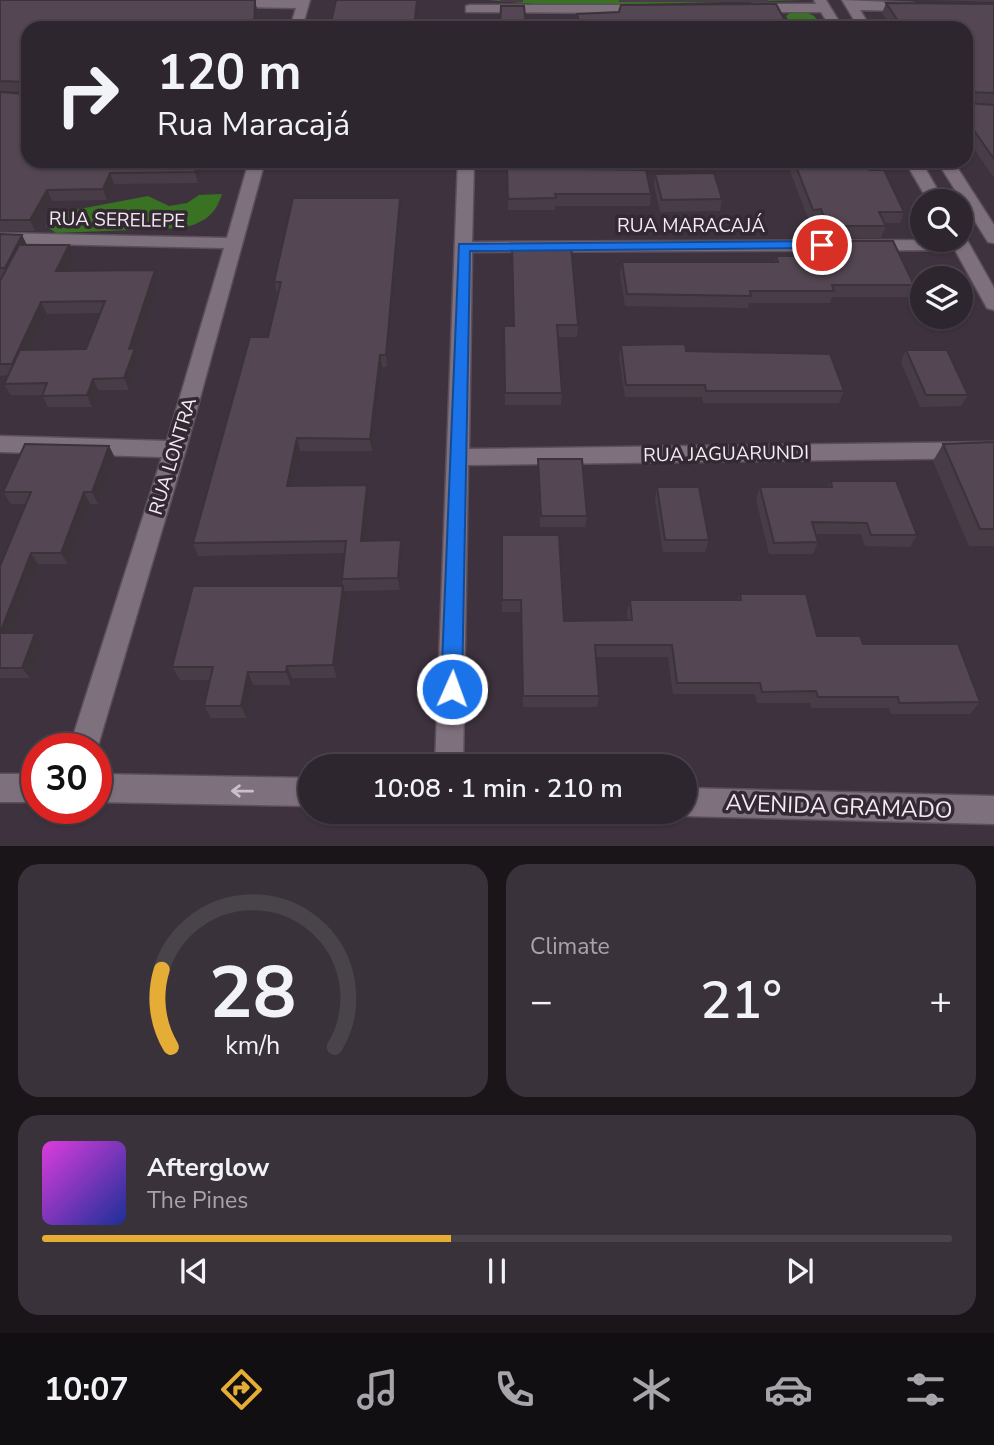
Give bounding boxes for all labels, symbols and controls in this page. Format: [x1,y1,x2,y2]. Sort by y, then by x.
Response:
text: 120 m [157,39,301,106]
icon: right [42,49,133,140]
text: Rua Maracajá [157,103,350,146]
map controls [910,189,973,329]
button: search [910,189,973,252]
street label: RUA SERELEPE [49,206,185,234]
street label: RUA MARACAJÁ [617,213,765,239]
pin [792,215,852,275]
icon: arrive [803,226,841,264]
button: layers [910,266,973,329]
street label: RUA LONTRA [143,394,203,518]
street label: RUA JAGUARUNDI [643,440,809,468]
position arrow [415,652,489,726]
speed limit sign: 30 [21,733,112,824]
text: 10:08 · 1 min · 210 m [372,771,623,806]
one-way arrow [230,784,253,798]
street label: AVENIDA GRAMADO [725,787,953,826]
text: Climate [530,931,610,962]
text: 28 [209,943,297,1043]
text: 21° [700,965,782,1036]
text: − [530,976,553,1027]
text: + [929,976,952,1027]
text: km/h [225,1028,281,1062]
text: Afterglow [147,1150,270,1185]
text: The Pines [147,1185,248,1216]
icon: previous [175,1252,213,1290]
icon: pause [478,1252,516,1290]
icon: next [781,1252,819,1290]
icon: directions [217,1365,266,1414]
icon: music [353,1365,402,1414]
icon: phone [490,1365,539,1414]
icon: climate [627,1365,676,1414]
icon: car [764,1365,813,1414]
icon: filters [901,1365,950,1414]
text: 10:07 [44,1368,129,1411]

